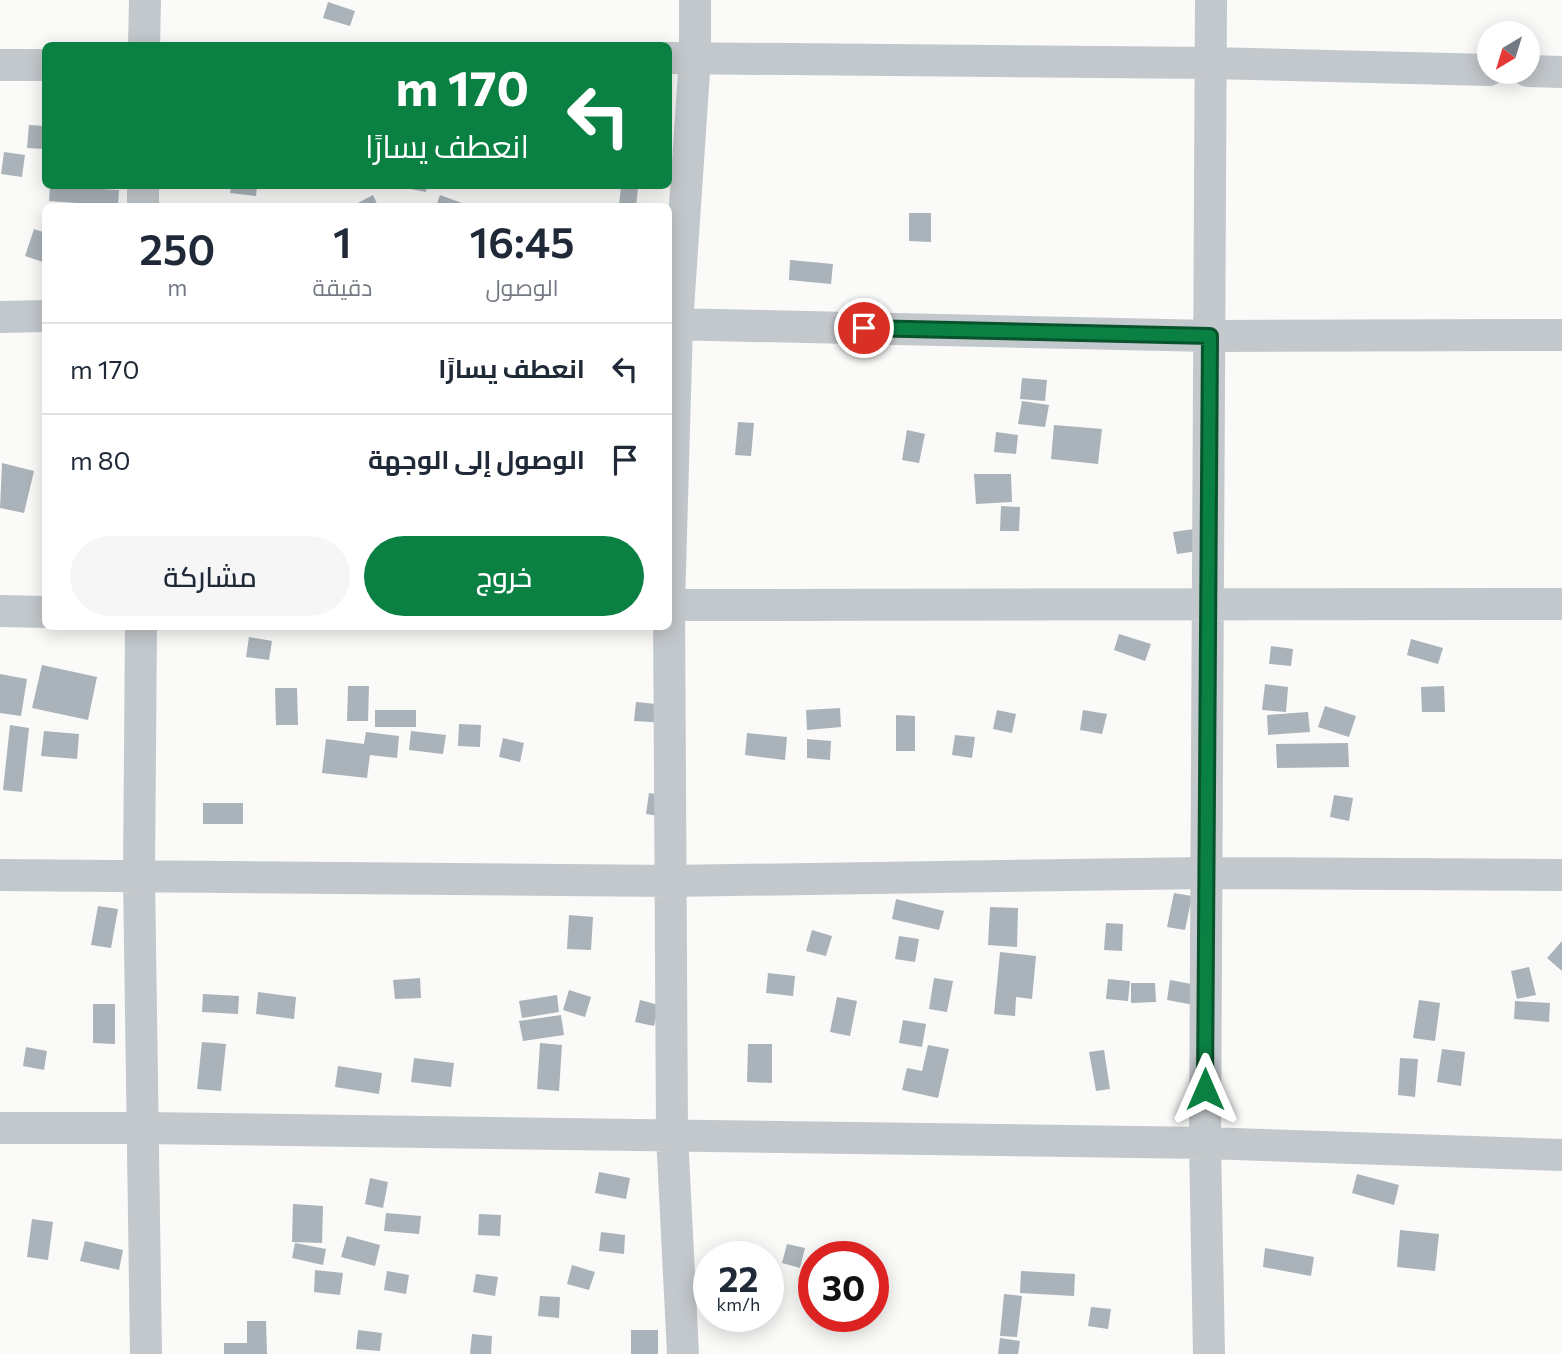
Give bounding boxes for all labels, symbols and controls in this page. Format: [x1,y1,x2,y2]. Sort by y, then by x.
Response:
north arrow [1477,21,1540,84]
map controls [1477,21,1540,84]
text: 170 m [396,56,529,116]
icon: left [553,70,644,161]
text: انعطف يسارًا [365,125,529,165]
text: 1 [333,215,352,267]
text: 16:45 [470,215,575,267]
text: 250 [139,222,215,274]
text: m [167,273,187,301]
text: دقيقة [312,273,372,301]
text: الوصول [486,273,559,301]
pin [834,298,894,358]
icon: arrive [845,309,883,347]
icon: left [606,350,644,388]
text: انعطف يسارًا [438,352,585,383]
text: 170 m [70,353,139,384]
icon: arrive [606,441,644,479]
text: الوصول إلى الوجهة [368,443,585,474]
text: 80 m [70,444,130,475]
button: مشاركة [70,536,350,616]
button: خروج [364,536,644,616]
position arrow [1168,1052,1242,1126]
speed limit sign: 30 [798,1241,889,1332]
text: 22 [719,1256,758,1299]
text: km/h [717,1293,760,1315]

